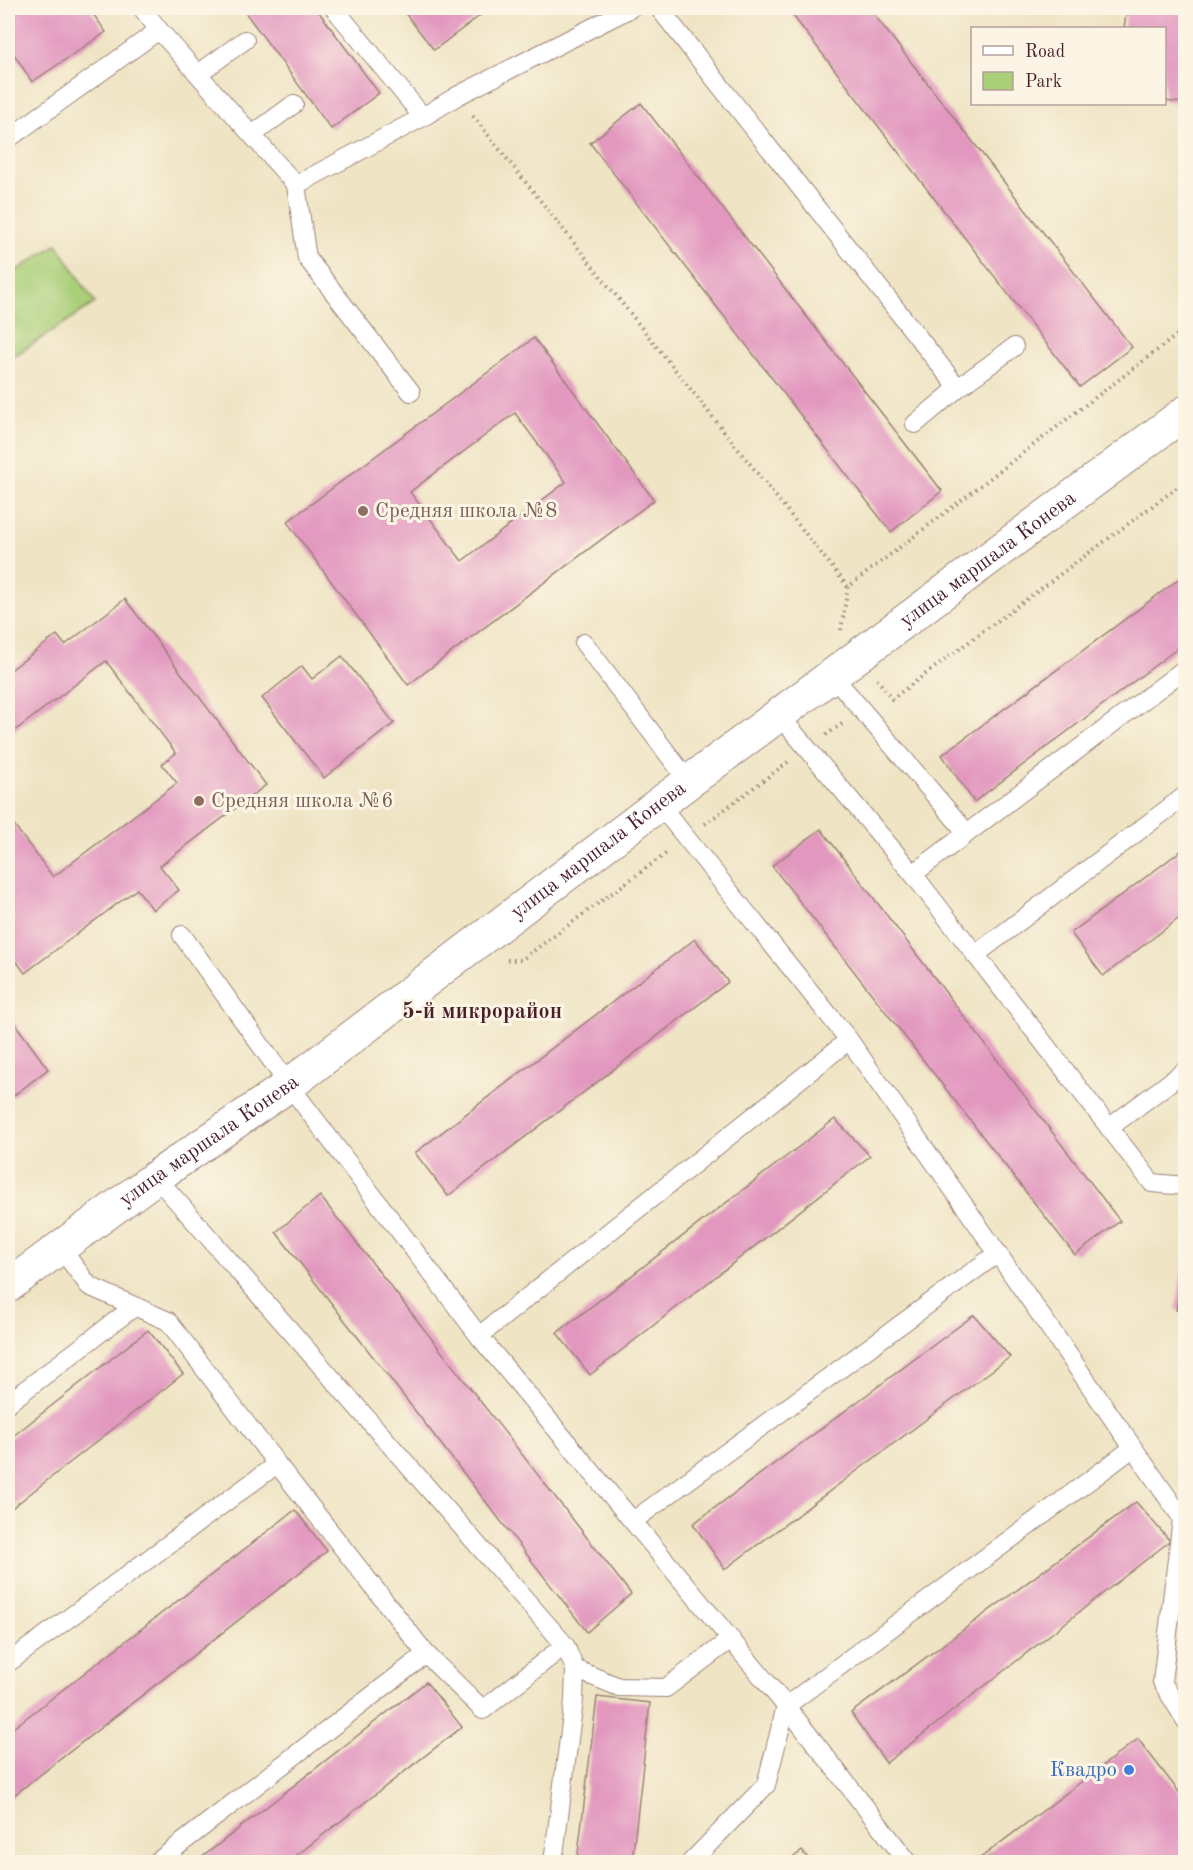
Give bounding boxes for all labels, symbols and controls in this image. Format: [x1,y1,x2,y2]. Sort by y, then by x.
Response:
legend [971,27,1166,105]
text: Road [1025,43,1065,61]
text: Park [1025,73,1062,91]
street label: улица маршала Конева [896,487,1080,632]
place label: Средняя школа №8 [375,501,558,522]
marker: Средняя школа №8 [356,504,370,518]
street label: улица маршала Конева [507,777,690,923]
place label: Средняя школа №6 [211,791,394,812]
marker: Средняя школа №6 [192,794,206,808]
district label: 5-й микрорайон [402,1001,562,1023]
street label: улица маршала Конева [115,1071,303,1211]
place label: Квадро [1050,1760,1117,1781]
marker: Квадро [1122,1763,1136,1777]

